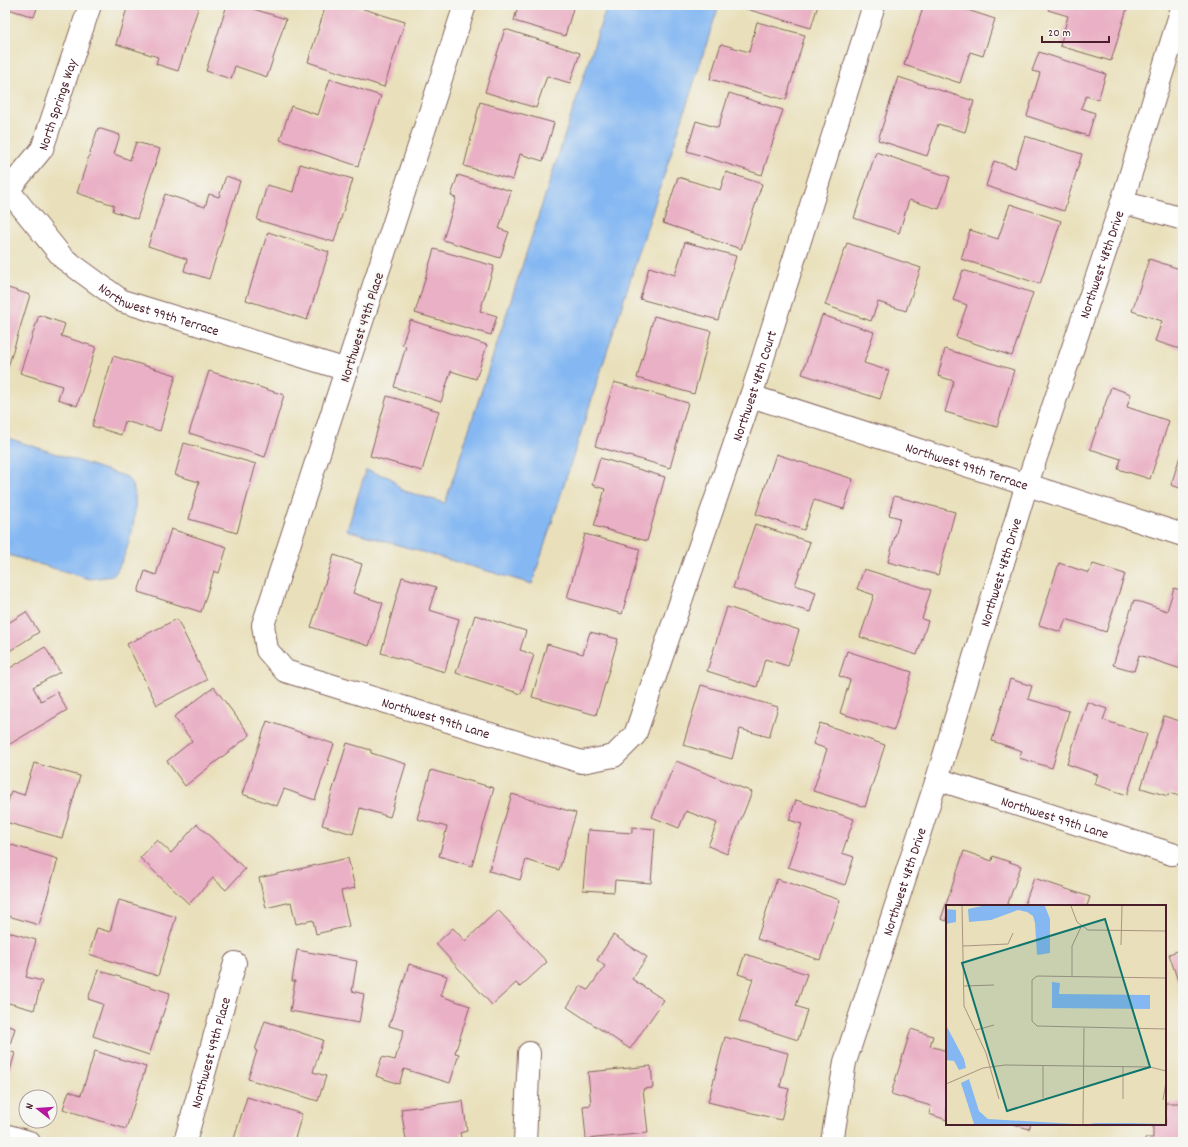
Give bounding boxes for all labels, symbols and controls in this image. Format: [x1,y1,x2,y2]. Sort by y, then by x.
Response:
scale bar [1042,18,1109,44]
text: 20 m [1048,25,1071,42]
street label: North Springs Way [34,56,84,153]
street label: Northwest 48th Drive [1075,208,1130,321]
street label: Northwest 49th Place [336,270,390,385]
street label: Northwest 99th Terrace [94,279,221,342]
street label: Northwest 48th Court [728,328,783,444]
street label: Northwest 99th Terrace [903,438,1030,497]
street label: Northwest 48th Drive [976,516,1028,629]
street label: Northwest 99th Lane [379,693,492,745]
street label: Northwest 99th Lane [998,792,1111,845]
street label: Northwest 48th Drive [879,825,933,939]
inset map [946,905,1166,1125]
street label: Northwest 49th Place [187,995,237,1111]
north arrow [18,1089,58,1129]
text: N [22,1101,39,1112]

